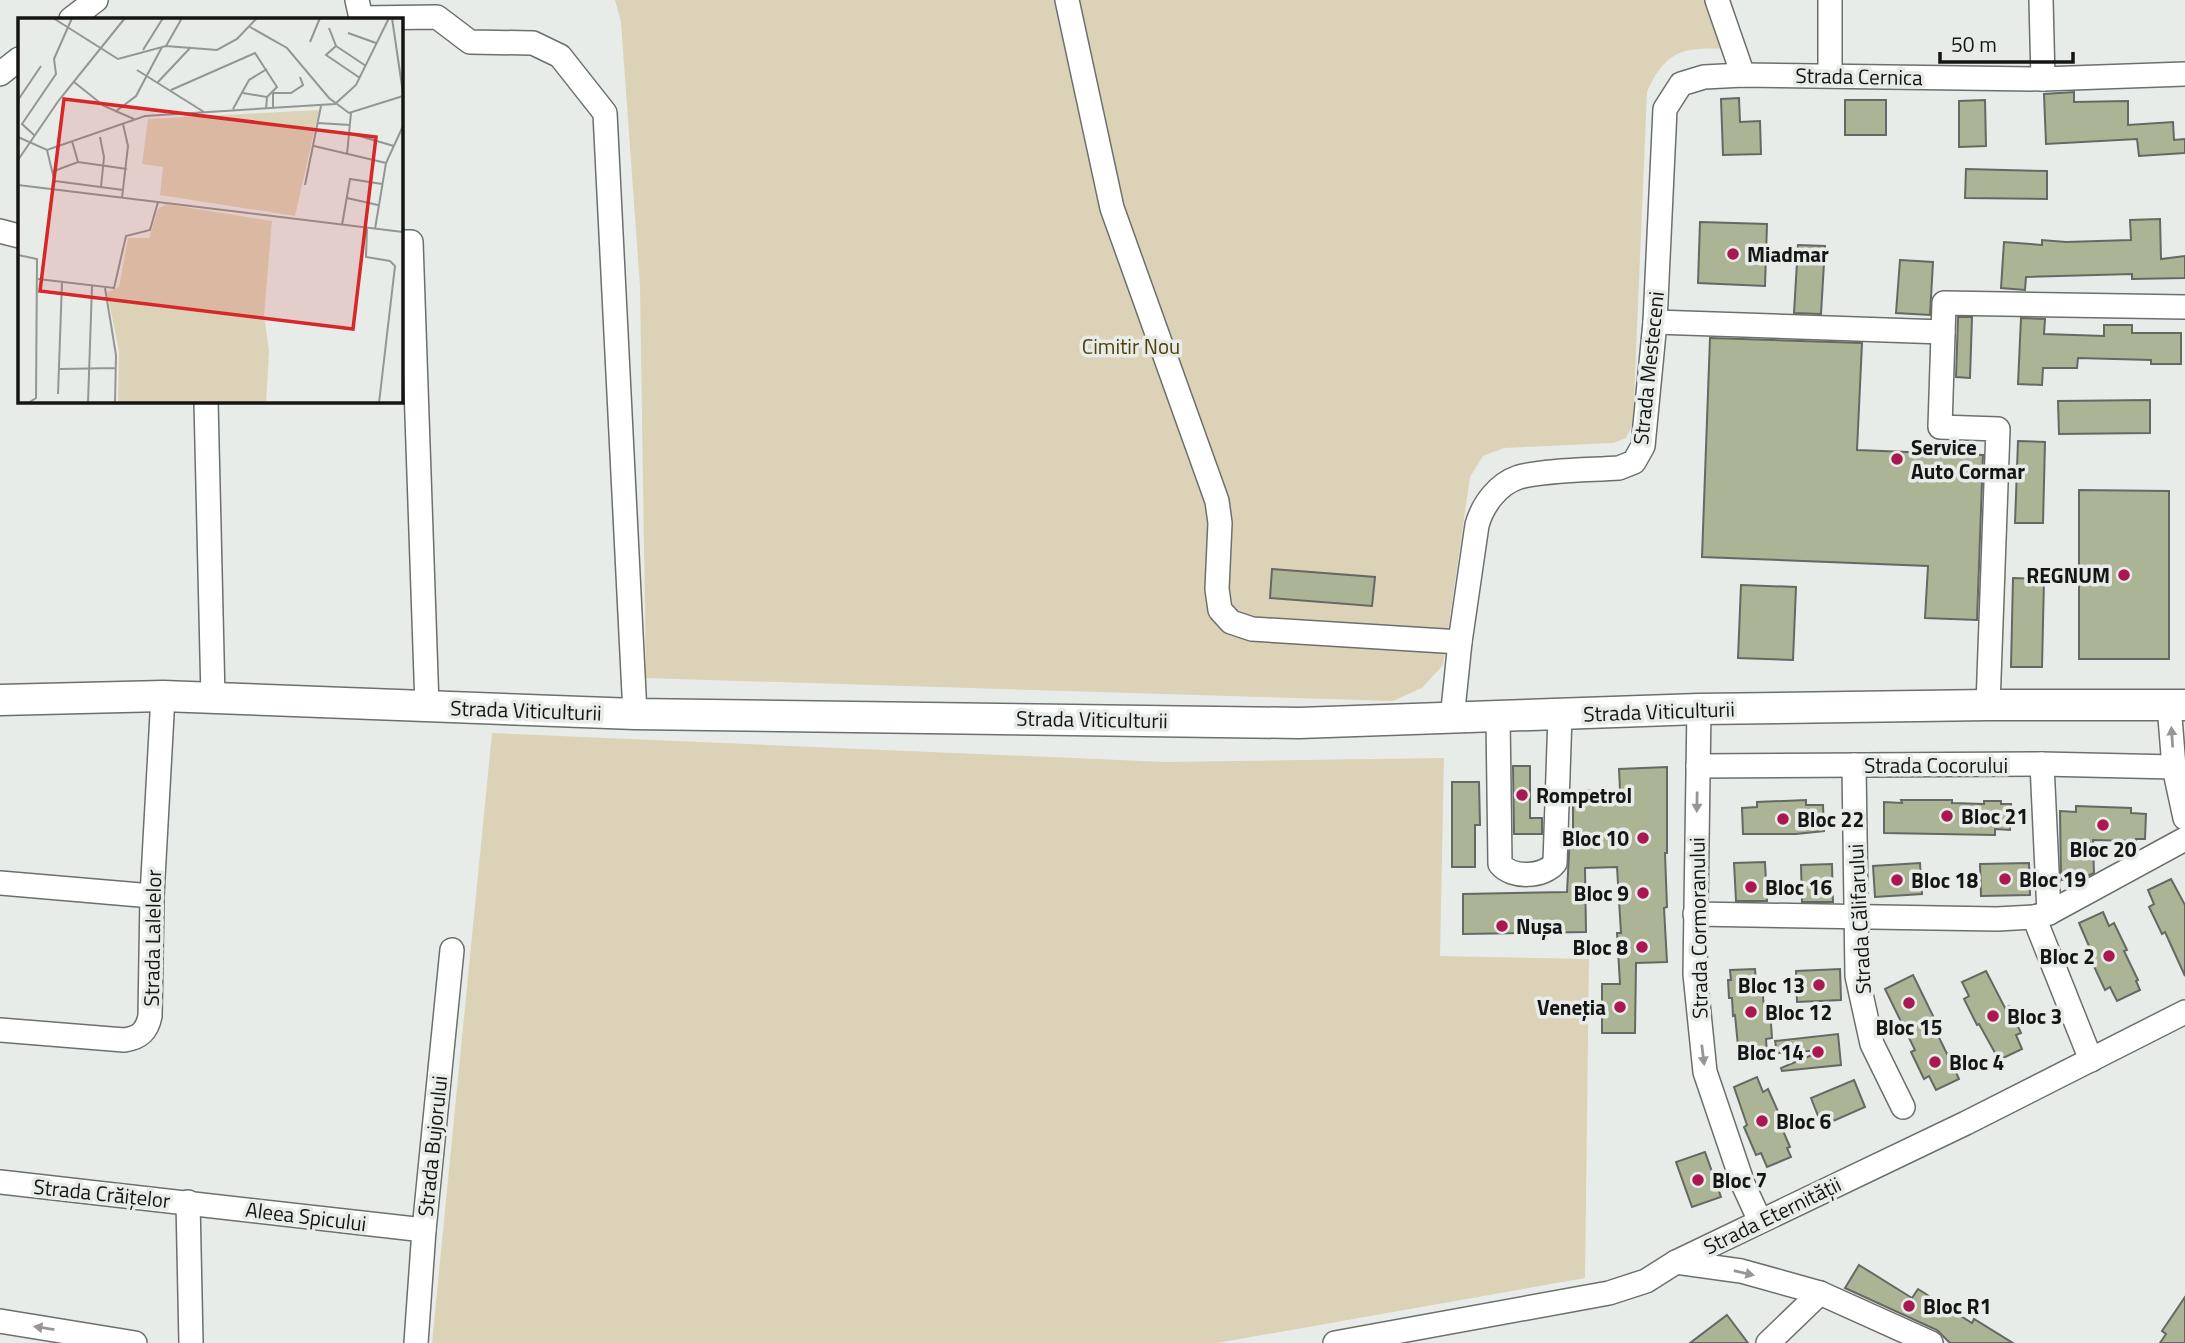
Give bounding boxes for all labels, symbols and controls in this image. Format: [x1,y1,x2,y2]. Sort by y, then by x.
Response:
inset map [18,18,402,402]
scale bar [1940,21,2073,65]
text: 50 m [1951,28,1997,60]
street label: Strada Cernica [1795,59,1923,93]
place label: Miadmar [1747,238,1829,270]
marker: Miadmar [1725,246,1741,262]
street label: Strada Mesteceni [1624,290,1672,446]
park label: Cimitir Nou [1082,330,1180,362]
place label: Service Auto Cormar [1911,431,2025,487]
marker: Service Auto Cormar [1889,451,1905,467]
place label: REGNUM [2026,559,2110,591]
marker: REGNUM [2116,567,2132,583]
street label: Strada Viticulturii [450,691,602,729]
street label: Strada Viticulturii [1583,692,1735,730]
street label: Strada Viticulturii [1016,702,1168,736]
one-way arrow [2166,726,2177,748]
street label: Strada Cocorului [1864,749,2008,781]
place label: Rompetrol [1536,779,1632,811]
marker: Rompetrol [1514,787,1530,803]
one-way arrow [1691,791,1703,813]
place label: Bloc 21 [1961,800,2028,832]
place label: Bloc 22 [1797,803,1864,835]
marker: Bloc 21 [1939,808,1955,824]
marker: Bloc 22 [1775,811,1791,827]
marker: Bloc 20 [2095,817,2111,833]
place label: Bloc 10 [1562,822,1629,854]
marker: Bloc 10 [1635,830,1651,846]
place label: Bloc 20 [2069,833,2137,865]
street label: Strada Cormoranului [1680,837,1716,1019]
street label: Strada Călifarului [1839,843,1879,995]
place label: Bloc 19 [2019,863,2086,895]
place label: Bloc 18 [1911,864,1978,896]
street label: Strada Lalelelor [135,869,169,1007]
place label: Bloc 16 [1765,871,1832,903]
marker: Bloc 19 [1997,871,2013,887]
marker: Bloc 18 [1889,872,1905,888]
place label: Bloc 9 [1574,877,1629,909]
marker: Bloc 16 [1743,879,1759,895]
marker: Bloc 9 [1635,885,1651,901]
place label: Nușa [1516,910,1563,942]
marker: Nușa [1494,918,1510,934]
place label: Bloc 8 [1573,931,1628,963]
marker: Bloc 8 [1634,939,1650,955]
place label: Bloc 2 [2040,940,2095,972]
marker: Bloc 2 [2101,948,2117,964]
place label: Bloc 13 [1738,969,1805,1001]
marker: Bloc 13 [1811,977,1827,993]
place label: Veneția [1537,991,1606,1023]
marker: Bloc 15 [1901,995,1917,1011]
place label: Bloc 12 [1765,996,1832,1028]
marker: Veneția [1612,999,1628,1015]
place label: Bloc 3 [2007,1000,2062,1032]
marker: Bloc 12 [1743,1004,1759,1020]
marker: Bloc 3 [1985,1008,2001,1024]
place label: Bloc 15 [1875,1011,1943,1043]
place label: Bloc 14 [1737,1036,1804,1068]
one-way arrow [1697,1044,1708,1066]
marker: Bloc 14 [1810,1044,1826,1060]
place label: Bloc 4 [1949,1046,2004,1078]
marker: Bloc 4 [1927,1054,1943,1070]
street label: Strada Bujorului [409,1074,455,1218]
place label: Bloc 6 [1776,1105,1832,1137]
marker: Bloc 6 [1754,1113,1770,1129]
place label: Bloc 7 [1712,1164,1767,1196]
street label: Strada Eternității [1698,1168,1846,1262]
street label: Strada Crăițelor [32,1170,172,1216]
marker: Bloc 7 [1690,1172,1706,1188]
street label: Aleea Spicului [244,1193,368,1239]
one-way arrow [1733,1267,1755,1278]
place label: Bloc R1 [1923,1290,1991,1322]
marker: Bloc R1 [1901,1298,1917,1314]
one-way arrow [33,1322,55,1333]

